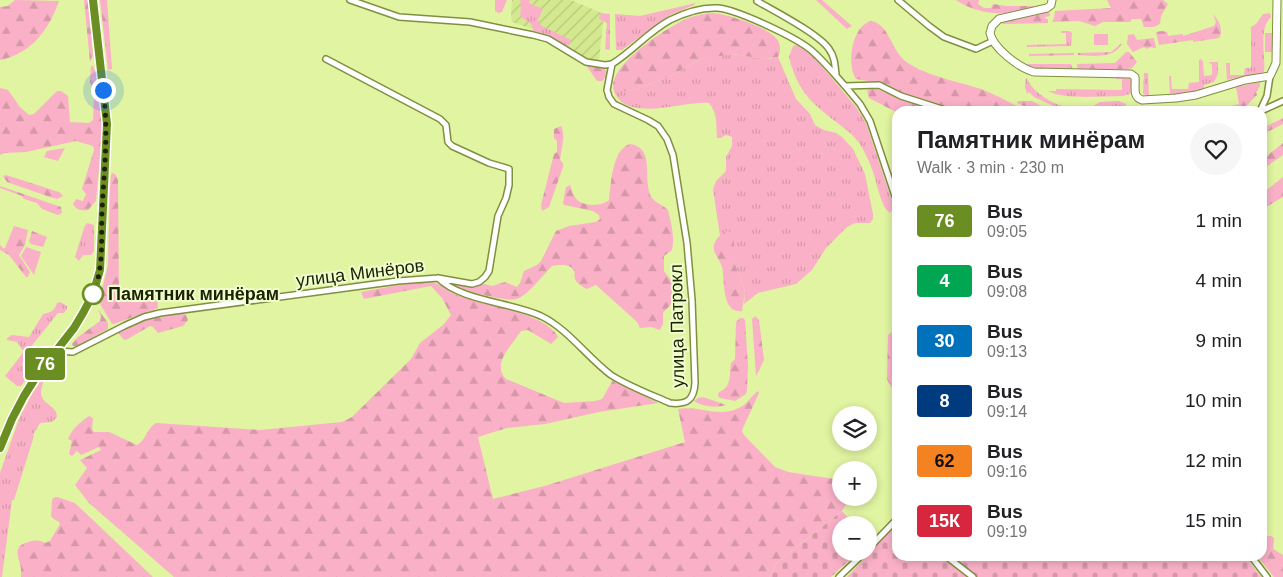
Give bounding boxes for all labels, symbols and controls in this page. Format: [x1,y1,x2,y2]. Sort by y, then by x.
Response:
your location [91,78,116,103]
button: heart [1190,123,1242,175]
text: Памятник минёрам [917,126,1145,153]
text: Walk · 3 min · 230 m [917,159,1064,176]
text: Bus [987,201,1023,222]
text: 1 min [1196,210,1242,231]
text: 76 [934,211,955,231]
text: 09:05 [987,223,1027,240]
street label: улица Минёров [295,255,425,291]
text: Bus [987,261,1023,282]
street label: улица Патрокл [666,264,688,388]
text: 4 min [1196,270,1242,291]
text: 4 [939,271,950,291]
marker: Памятник минёрам [82,283,104,305]
text: 09:08 [987,283,1027,300]
place label: Памятник минёрам [108,284,279,304]
text: Bus [987,321,1023,342]
text: 9 min [1196,330,1242,351]
text: 30 [934,331,955,351]
text: 09:13 [987,343,1027,360]
line badge: 76 [22,348,68,380]
text: 76 [35,354,55,374]
text: Bus [987,381,1023,402]
text: 10 min [1185,390,1242,411]
text: 8 [939,391,950,411]
text: 09:14 [987,403,1027,420]
map controls [832,406,877,561]
button: layers [832,406,877,451]
text: Bus [987,441,1023,462]
text: 12 min [1185,450,1242,471]
text: 62 [934,451,955,471]
button: + [832,461,877,506]
text: 09:16 [987,463,1027,480]
text: Bus [987,501,1023,522]
text: 15 min [1185,510,1242,531]
text: 15К [929,511,960,531]
button: − [832,516,877,561]
text: 09:19 [987,523,1027,540]

